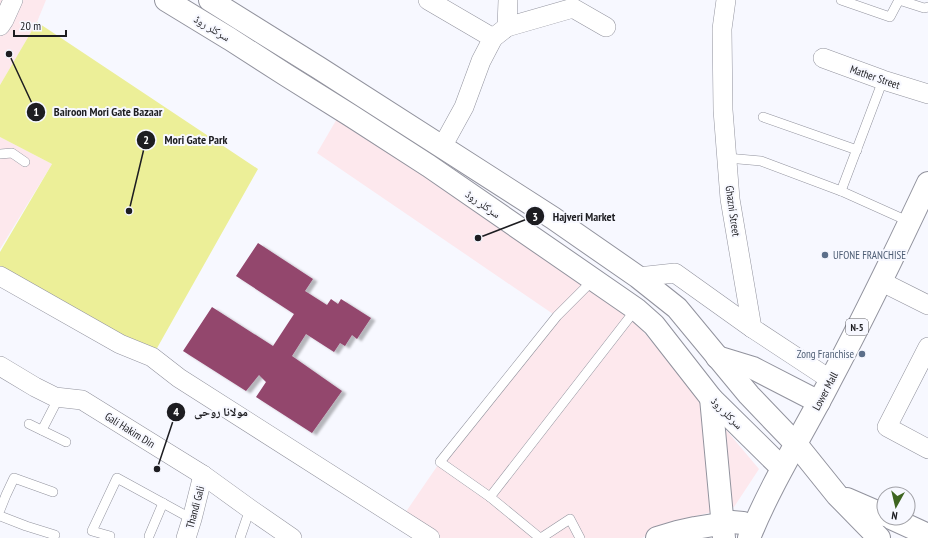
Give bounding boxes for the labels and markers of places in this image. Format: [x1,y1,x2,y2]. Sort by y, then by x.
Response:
callout: Bairoon Mori Gate Bazaar [26,100,171,124]
callout: Mori Gate Park [136,128,235,152]
callout: Hajveri Market [525,204,624,228]
place label: UFONE FRANCHISE [833,248,906,262]
marker: UFONE FRANCHISE [820,250,830,260]
place label: Zong Franchise [797,347,854,361]
marker: Zong Franchise [857,349,867,359]
callout: مولانا روحی [166,400,256,424]

